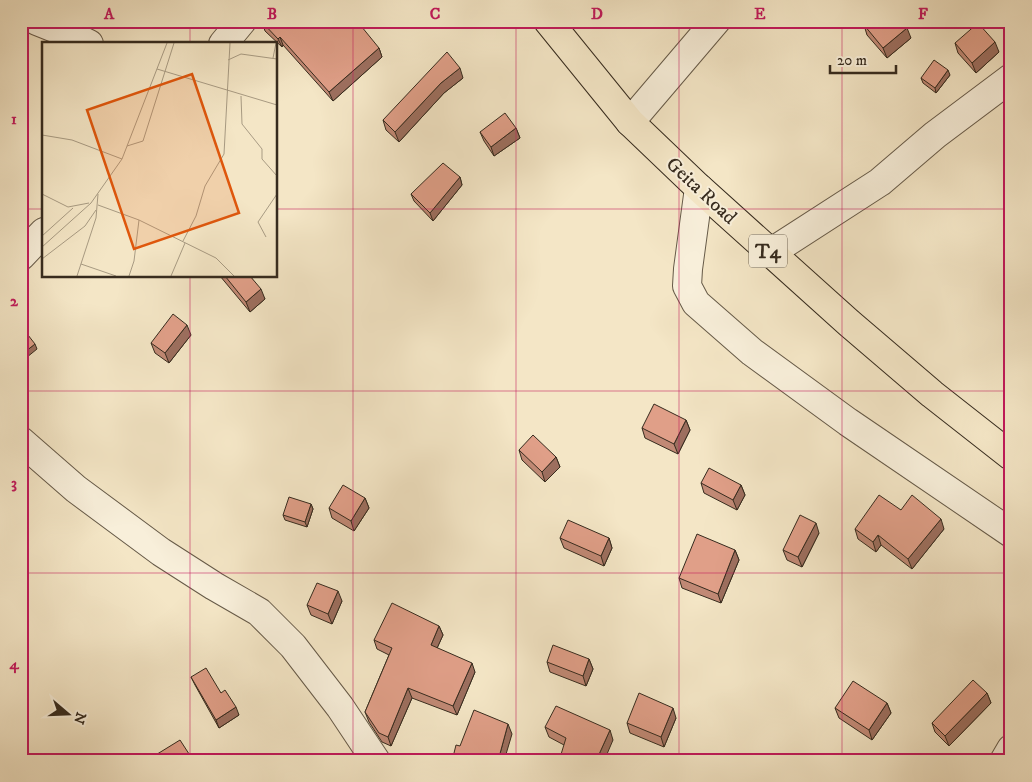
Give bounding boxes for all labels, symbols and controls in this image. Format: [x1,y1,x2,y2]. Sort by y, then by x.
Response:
text: A [103,4,115,24]
text: B [267,4,277,24]
text: C [430,4,440,24]
text: D [591,4,603,24]
text: E [754,4,766,24]
text: F [918,4,928,24]
inset map [42,42,278,278]
scale bar [830,42,896,74]
text: 20 m [837,51,867,70]
text: 1 [11,109,17,129]
street label: Geita Road [660,152,742,230]
road number: T4 [749,235,787,268]
text: 2 [10,291,19,311]
text: 3 [11,473,17,493]
text: 4 [8,654,19,674]
north arrow [42,690,92,740]
text: N [69,710,90,727]

